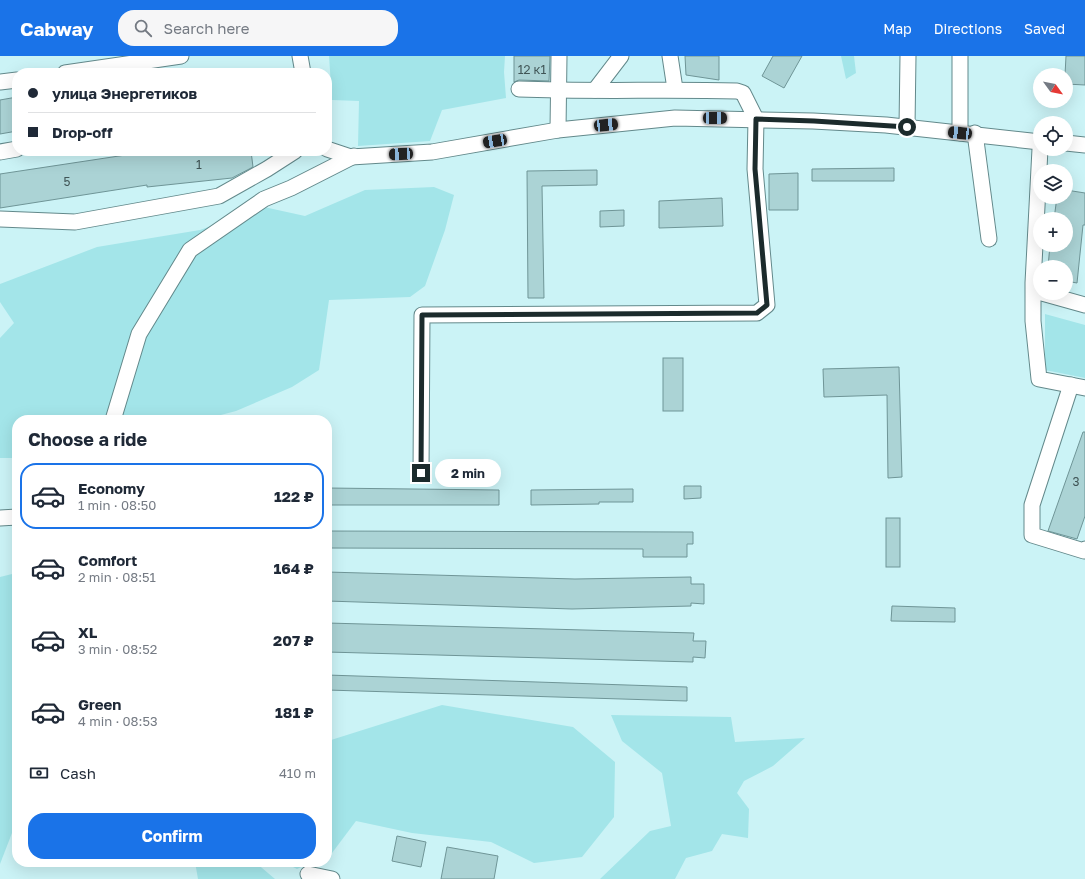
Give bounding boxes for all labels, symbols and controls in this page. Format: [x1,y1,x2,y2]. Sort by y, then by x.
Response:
search box [118,10,398,46]
text: Cabway [20,17,94,40]
icon: search [132,17,154,39]
text: Search here [164,19,249,37]
text: Map [883,20,912,37]
text: Directions [934,20,1002,37]
text: Saved [1024,20,1065,37]
house number: 12 к1 [518,62,546,77]
north arrow [1033,68,1073,108]
map controls [1033,68,1073,300]
text: улица Энергетиков [52,84,197,102]
car [703,112,727,124]
button: locate [1033,116,1073,156]
car [593,118,619,132]
route start [898,118,916,136]
text: Drop-off [52,123,112,141]
car [947,126,973,140]
car [482,133,508,149]
car [389,147,413,161]
house number: 1 [196,157,202,172]
button: layers [1033,164,1073,204]
house number: 5 [64,174,71,189]
button: + [1033,212,1073,252]
button: − [1033,260,1073,300]
text: Choose a ride [28,428,147,450]
callout: 2 min [435,459,501,487]
route end [412,464,430,482]
text: 2 min [451,465,485,481]
house number: 3 [1072,474,1080,489]
icon: car [30,478,66,514]
text: Economy [78,479,145,497]
text: 122 ₽ [274,487,314,505]
text: 1 min · 08:50 [78,497,156,513]
icon: car [30,550,66,586]
text: Comfort [78,551,137,569]
text: 164 ₽ [273,559,314,577]
text: 2 min · 08:51 [78,569,156,585]
icon: car [30,622,66,658]
text: XL [78,623,97,641]
text: 207 ₽ [273,631,314,649]
text: 3 min · 08:52 [78,641,157,657]
icon: car [30,694,66,730]
text: Green [78,695,121,713]
text: 181 ₽ [275,703,314,721]
text: 4 min · 08:53 [78,713,158,729]
icon: cash [28,762,50,784]
text: Cash [60,764,96,782]
text: 410 m [279,765,316,781]
button: Confirm [28,813,316,859]

